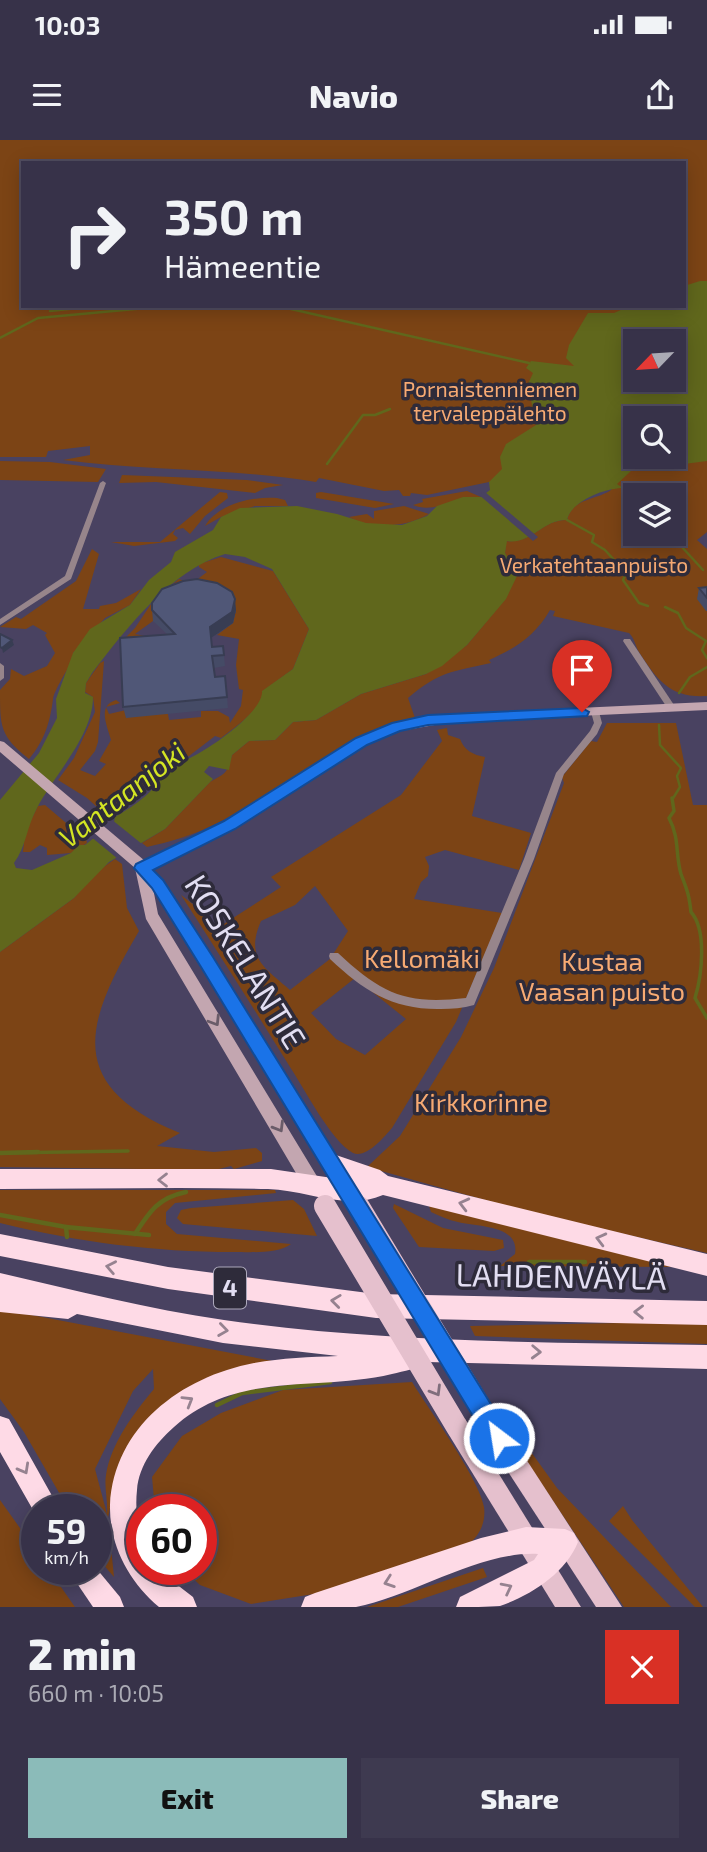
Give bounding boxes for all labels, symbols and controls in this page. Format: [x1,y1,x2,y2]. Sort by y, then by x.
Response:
text: 10:03 [35,9,100,40]
icon: menu [28,76,66,114]
text: Navio [309,76,398,114]
icon: share [641,76,679,114]
text: 350 m [164,186,304,245]
icon: right [49,189,140,280]
text: Hämeentie [164,246,321,284]
north arrow [623,329,686,392]
map controls [623,329,686,546]
park label: Pornaistenniemen tervaleppälehto [403,376,577,425]
button: search [623,406,686,469]
button: layers [623,483,686,546]
park label: Verkatehtaanpuisto [500,552,688,577]
pin [552,640,612,712]
icon: arrive [563,651,601,689]
water label: Vantaanjoki [51,734,191,854]
street label: KOSKELANTIE [178,867,315,1055]
park label: Kellomäki [364,942,480,973]
park label: Kustaa Vaasan puisto [519,945,685,1006]
one-way arrow [206,1014,219,1027]
park label: Kirkkorinne [414,1086,548,1117]
one-way arrow [271,1119,284,1132]
one-way arrow [158,1172,168,1188]
one-way arrow [458,1198,470,1212]
one-way arrow [595,1233,607,1247]
street label: LAHDENVÄYLÄ [455,1254,667,1296]
one-way arrow [105,1260,117,1275]
road number: 4 [214,1268,246,1308]
one-way arrow [330,1294,342,1309]
one-way arrow [633,1304,644,1319]
one-way arrow [217,1322,229,1337]
one-way arrow [531,1344,542,1359]
one-way arrow [427,1383,440,1396]
one-way arrow [180,1397,193,1410]
position arrow [462,1401,536,1475]
one-way arrow [16,1462,29,1474]
speed limit sign: 60 [126,1494,217,1585]
text: 59 [47,1509,86,1551]
text: km/h [44,1546,89,1568]
one-way arrow [383,1574,396,1588]
one-way arrow [500,1583,512,1597]
text: 2 min [28,1628,137,1678]
button: close [605,1630,679,1704]
text: 660 m · 10:05 [28,1679,164,1707]
button: Exit [28,1758,347,1838]
button: Share [361,1758,679,1838]

